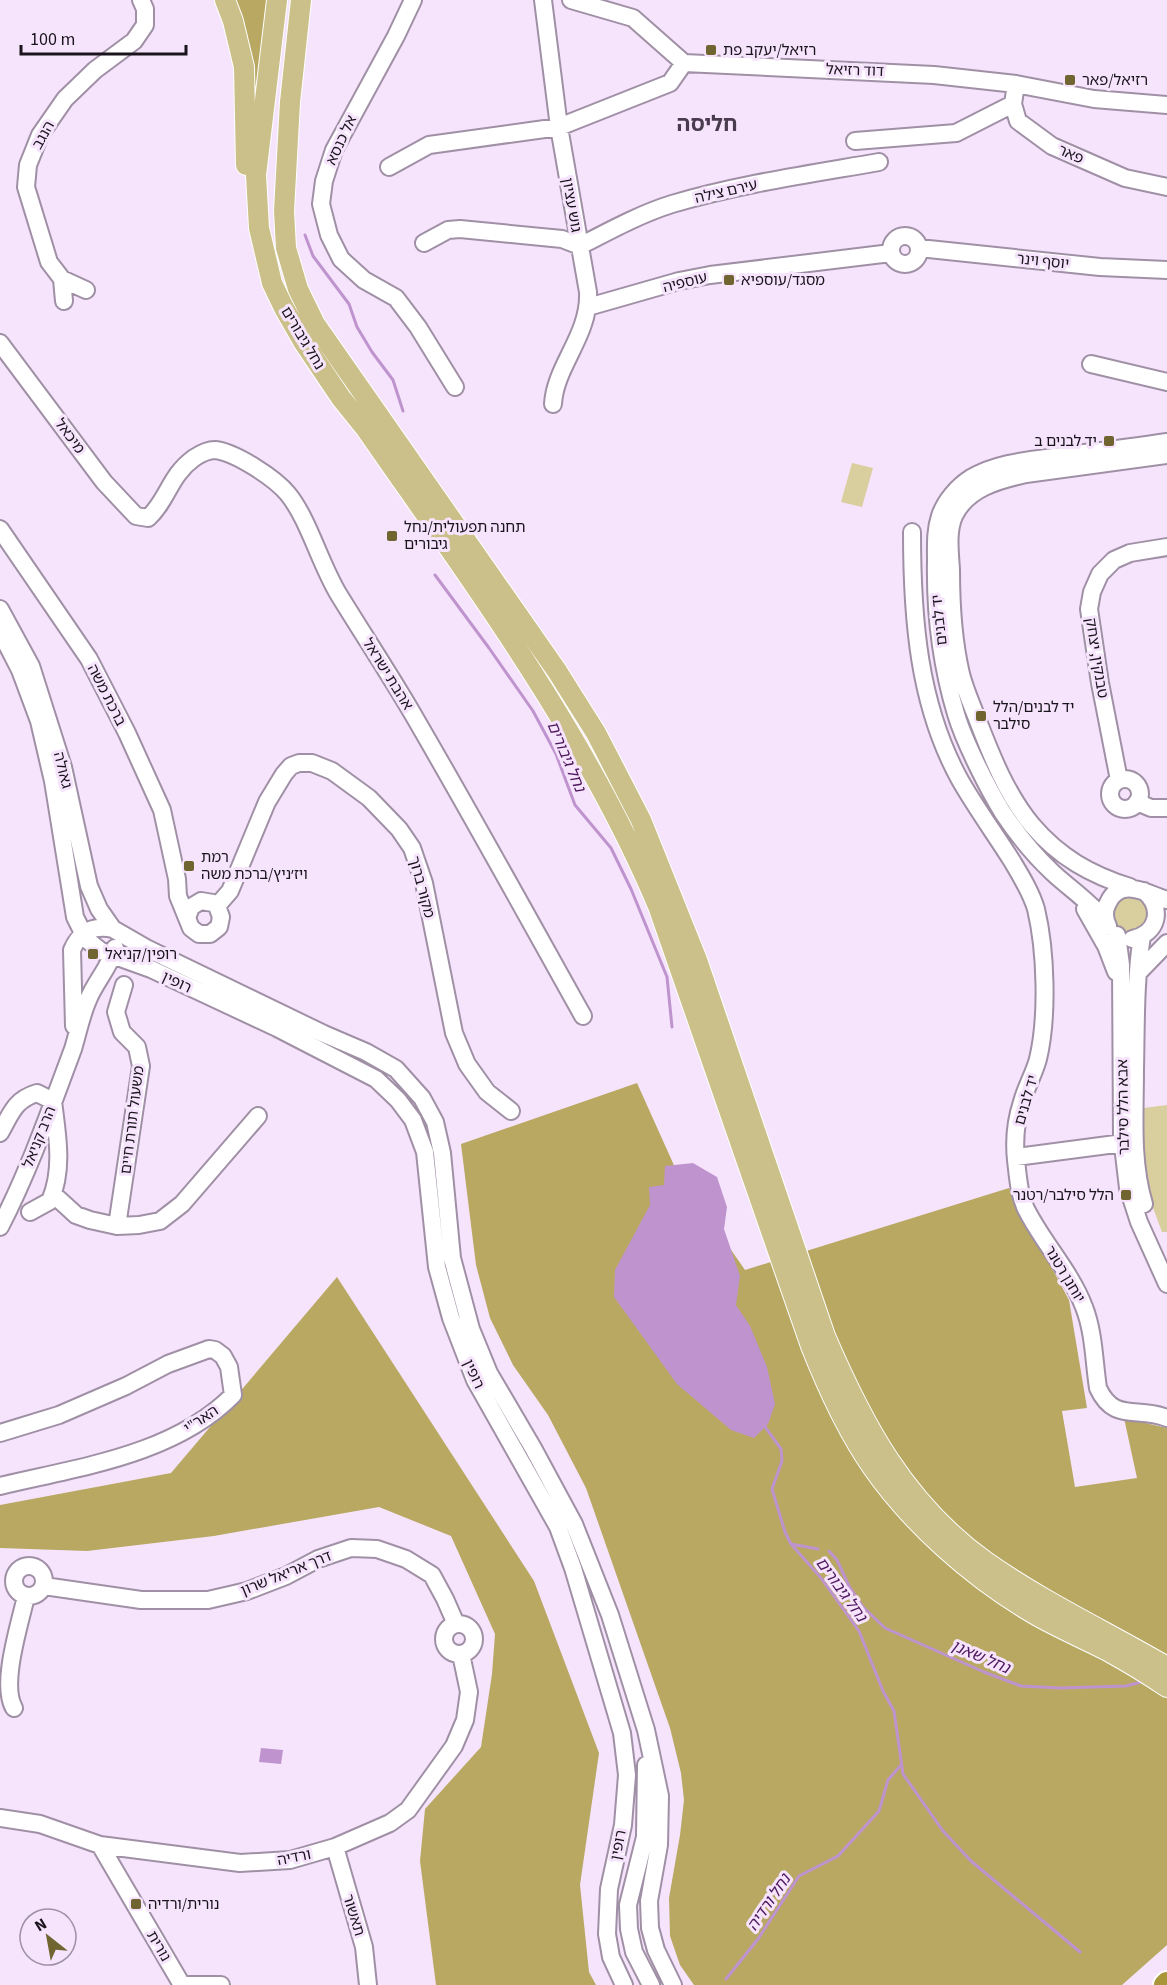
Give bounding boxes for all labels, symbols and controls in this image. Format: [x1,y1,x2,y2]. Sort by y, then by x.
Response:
scale bar [21,18,186,56]
text: 100 m [30,27,75,52]
place label: רזיאל/יעקב פת [723,40,816,61]
marker: רזיאל/יעקב פת [704,43,718,57]
street label: דוד רזיאל [826,59,884,82]
place label: רזיאל/פאר [1082,70,1148,91]
marker: רזיאל/פאר [1063,73,1077,87]
district label: חליסה [677,109,737,139]
street label: אל כנסא [321,112,362,169]
street label: הנגב [27,117,60,153]
street label: פאר [1054,140,1087,169]
street label: עירם צילה [693,174,760,209]
street label: גוש עציון [556,176,587,234]
street label: יוסף וינר [1016,248,1070,275]
street label: עוספיה [661,267,710,298]
place label: מסגד/עוספיא [741,270,825,291]
marker: מסגד/עוספיא [722,273,736,287]
street label: נחל גיבורים [276,303,330,374]
street label: מיכאל [49,414,90,458]
place label: יד לבנים ב [1034,431,1097,452]
marker: יד לבנים ב [1102,434,1116,448]
place label: תחנה תפעולית/נחל גיבורים [404,517,526,555]
marker: תחנה תפעולית/נחל גיבורים [385,529,399,543]
street label: יד לבנים [926,593,953,646]
street label: טבנקין, יצחק [1080,616,1113,700]
street label: אהבת ישראל [357,634,418,714]
street label: ברכת משה [82,661,131,730]
place label: יד לבנים/הלל סילבר [993,697,1074,735]
marker: יד לבנים/הלל סילבר [974,709,988,723]
water label: נחל גיבורים [541,718,591,796]
street label: גאולה [48,750,77,791]
place label: רמת ויז׳ניץ/ברכת משה [201,847,308,885]
street label: מקור ברוך [403,854,440,920]
marker: רמת ויז׳ניץ/ברכת משה [182,859,196,873]
place label: רופין/קניאל [105,944,177,965]
marker: רופין/קניאל [86,947,100,961]
street label: רופין [159,967,195,998]
street label: אבא הלל סילבר [1112,1059,1135,1155]
street label: משעול תורת חיים [115,1065,150,1175]
street label: יד לבנים [1009,1073,1044,1128]
street label: הרב קניאל [18,1103,61,1171]
place label: הלל סילבר/רטנר [1013,1185,1114,1206]
marker: הלל סילבר/רטנר [1119,1188,1133,1202]
street label: יוחנן רטנר [1039,1242,1090,1307]
street label: רופין [458,1356,489,1392]
street label: האר"י [180,1400,223,1438]
street label: דרך אריאל שרון [238,1546,335,1601]
water label: נחל גיבורים [810,1553,873,1627]
water label: נחל שאנן [948,1635,1014,1679]
street label: רופין [605,1828,632,1862]
street label: ורדיה [275,1844,313,1871]
water label: נחל ורדיה [742,1869,796,1935]
street label: תאשור [337,1892,370,1939]
place label: נורית/ורדיה [148,1894,219,1915]
marker: נורית/ורדיה [129,1897,143,1911]
north arrow [18,1907,78,1967]
text: N [31,1913,51,1937]
street label: נורית [141,1927,176,1965]

